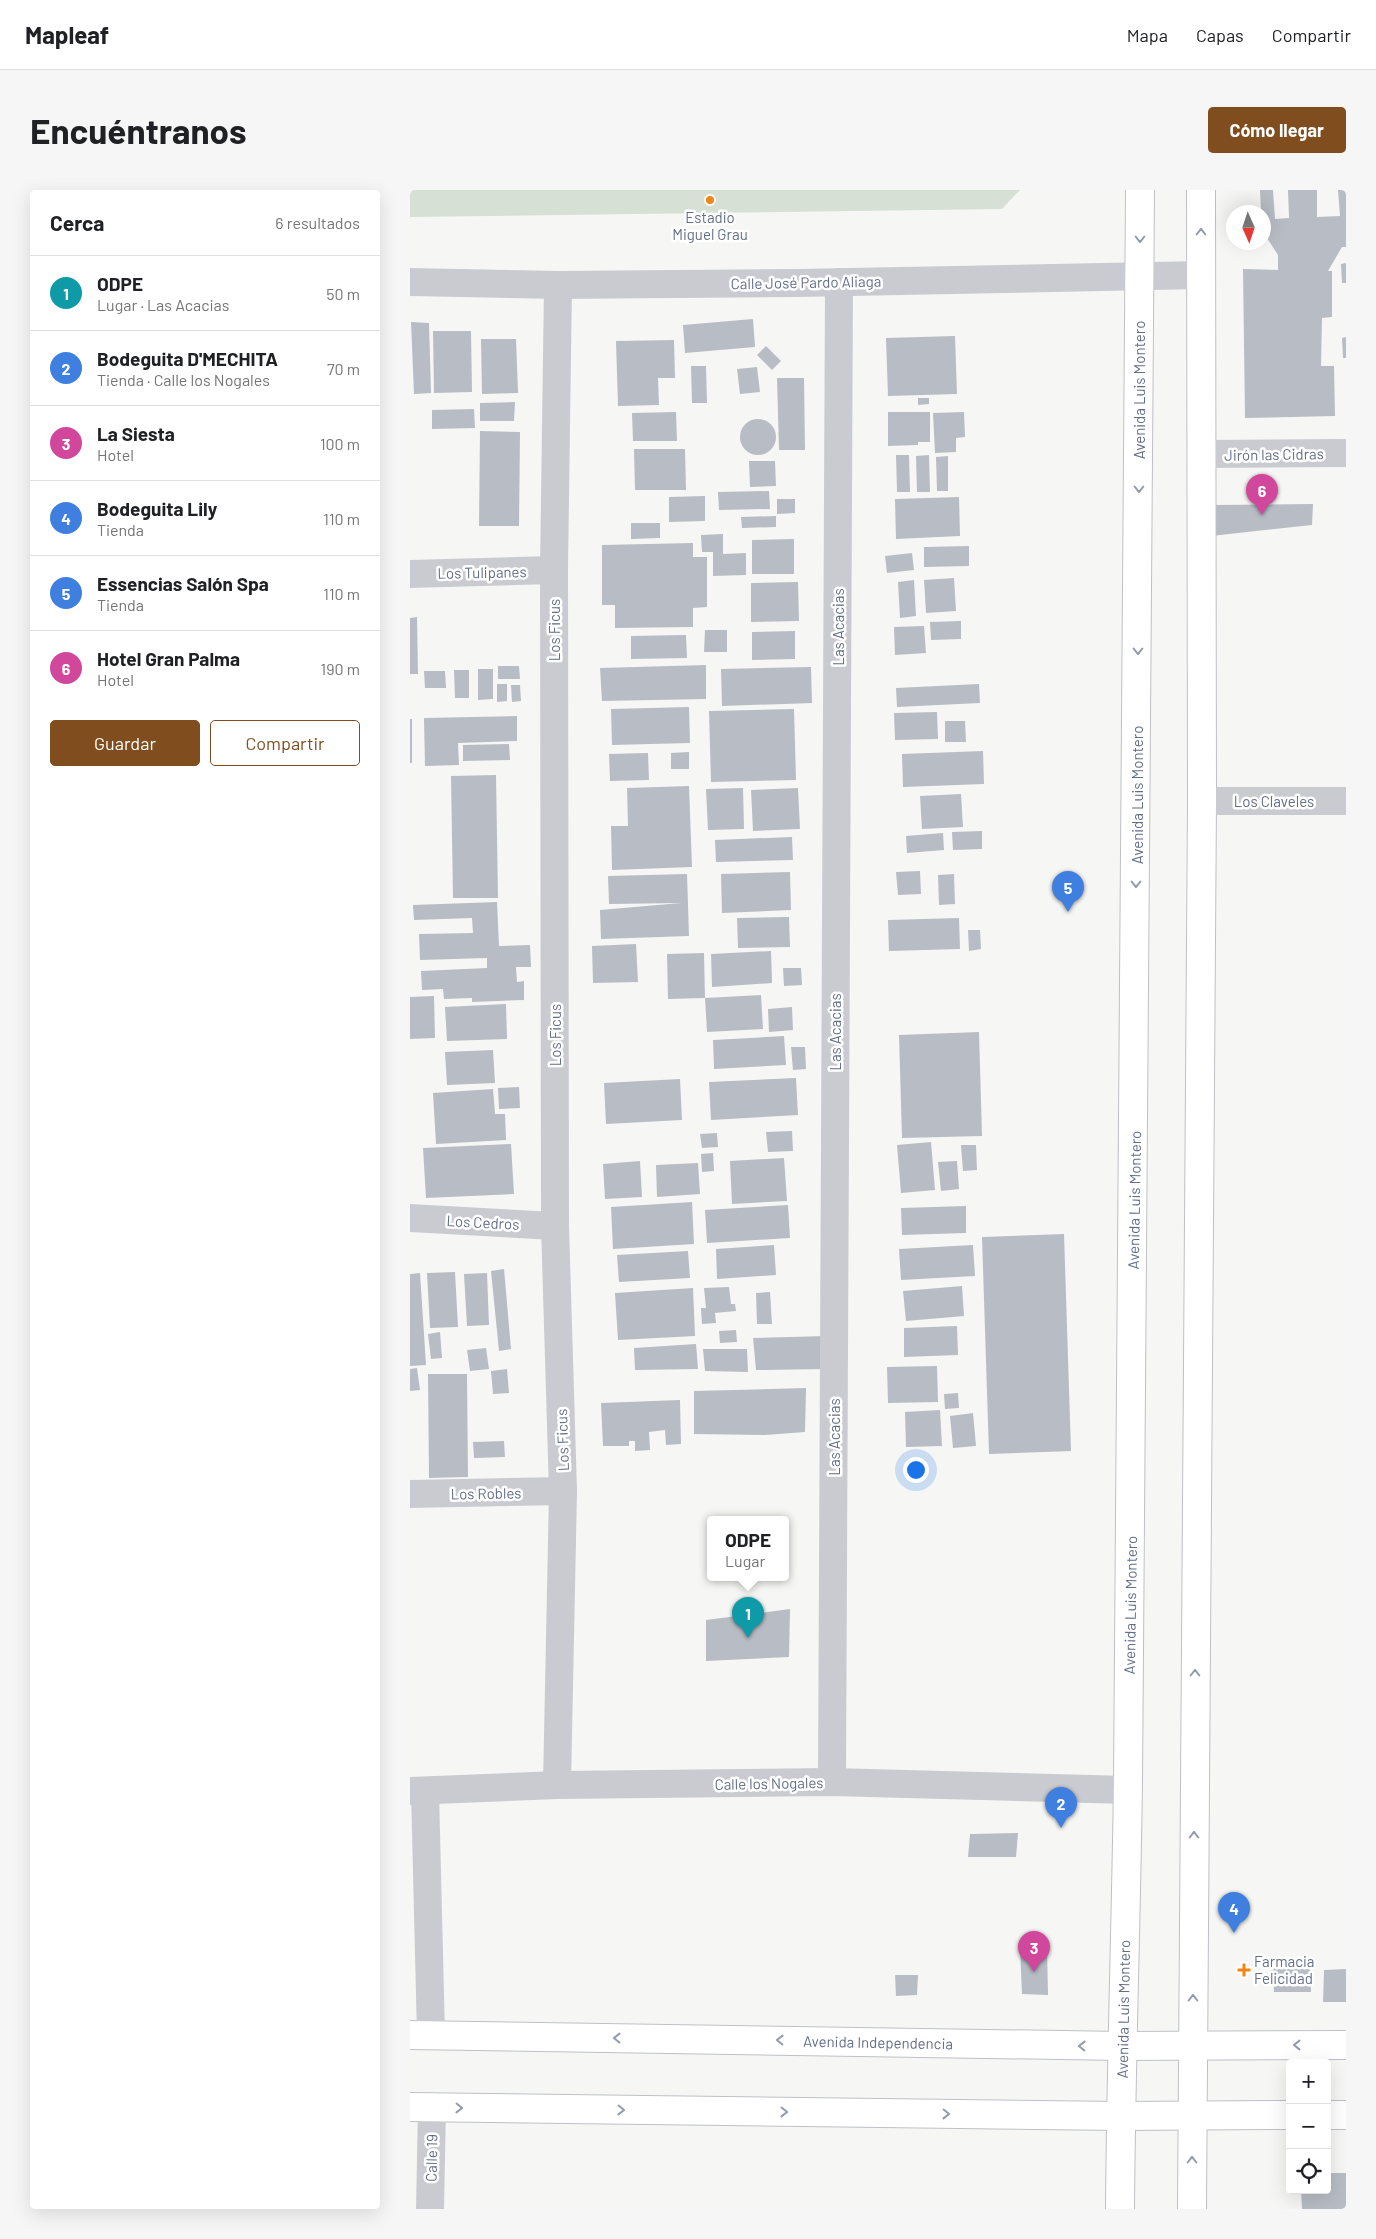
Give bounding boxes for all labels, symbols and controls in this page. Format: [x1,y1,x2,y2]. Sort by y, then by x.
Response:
text: Mapleaf [25,20,109,49]
text: Mapa [1127,24,1168,46]
text: Capas [1196,24,1244,46]
text: Compartir [1272,24,1351,46]
button: Cómo llegar [1208,107,1346,153]
text: Encuéntranos [30,109,247,151]
marker: Estadio Miguel Grau [704,194,716,206]
north arrow [1226,205,1271,250]
place label: Estadio Miguel Grau [672,208,748,243]
text: Cerca [50,210,104,235]
text: 6 resultados [275,213,360,232]
one-way arrow [1196,228,1206,236]
one-way arrow [1135,235,1145,243]
text: ODPE [97,272,143,295]
street label: Calle José Pardo Aliaga [731,272,881,292]
text: 1 [63,284,69,303]
text: 50 m [326,284,360,303]
text: Lugar · Las Acacias [97,295,229,314]
street label: Avenida Luis Montero [1130,321,1148,459]
text: Bodeguita D'MECHITA [97,347,278,370]
text: 2 [62,359,70,378]
text: 70 m [327,359,360,378]
text: Tienda · Calle los Nogales [97,370,270,389]
text: La Siesta [97,422,175,445]
text: 3 [62,434,70,453]
text: 100 m [320,434,360,453]
street label: Jirón las Cidras [1224,444,1324,464]
text: Hotel [97,445,134,464]
pin: 6 [1246,474,1278,515]
one-way arrow [1134,485,1144,493]
text: Bodeguita Lily [97,497,217,520]
text: 4 [61,509,71,528]
text: 110 m [323,509,360,528]
text: Tienda [97,520,144,539]
street label: Los Tulipanes [437,562,527,582]
text: Essencias Salón Spa [97,572,269,595]
text: 5 [62,584,70,603]
text: 110 m [323,584,360,603]
street label: Las Acacias [829,588,847,666]
text: Tienda [97,595,144,614]
street label: Los Ficus [545,599,563,661]
text: Hotel Gran Palma [97,647,240,670]
one-way arrow [1133,648,1143,655]
text: 6 [62,659,70,678]
text: 190 m [321,659,360,678]
text: Hotel [97,670,134,689]
button: Guardar [50,720,200,766]
button: Compartir [210,720,360,766]
street label: Avenida Luis Montero [1128,726,1146,864]
street label: Los Claveles [1234,792,1314,810]
pin: 5 [1052,871,1084,912]
one-way arrow [1131,880,1141,888]
street label: Las Acacias [826,993,844,1071]
street label: Los Ficus [546,1004,564,1066]
street label: Avenida Luis Montero [1124,1131,1144,1269]
street label: Los Cedros [446,1211,520,1233]
street label: Las Acacias [825,1398,843,1476]
street label: Los Ficus [552,1409,572,1471]
your location [903,1457,929,1483]
street label: Los Robles [450,1483,522,1503]
popup [707,1516,789,1581]
text: ODPE [725,1528,771,1551]
street label: Avenida Luis Montero [1120,1536,1140,1674]
text: Lugar [725,1551,765,1570]
pin: 1 [732,1597,764,1638]
one-way arrow [1190,1669,1200,1676]
street label: Calle los Nogales [714,1773,824,1793]
pin: 2 [1045,1787,1077,1828]
one-way arrow [1189,1831,1199,1839]
pin: 4 [1218,1892,1250,1933]
pin: 3 [1018,1931,1050,1972]
street label: Avenida Luis Montero [1113,1940,1133,2078]
place label: Farmacia Felicidad [1254,1952,1315,1987]
marker: Farmacia Felicidad [1238,1964,1250,1976]
one-way arrow [1188,1994,1198,2002]
street label: Avenida Independencia [803,2032,953,2052]
one-way arrow [613,2033,621,2043]
one-way arrow [776,2035,784,2046]
one-way arrow [1293,2040,1301,2050]
one-way arrow [1078,2041,1086,2051]
map controls [1286,2059,1331,2194]
button: + [1286,2059,1331,2104]
one-way arrow [455,2103,463,2113]
button: − [1286,2104,1331,2149]
one-way arrow [618,2105,625,2115]
one-way arrow [780,2107,788,2117]
one-way arrow [942,2109,950,2119]
street label: Calle 19 [422,2134,440,2182]
button: locate [1286,2149,1331,2194]
one-way arrow [1187,2156,1197,2164]

